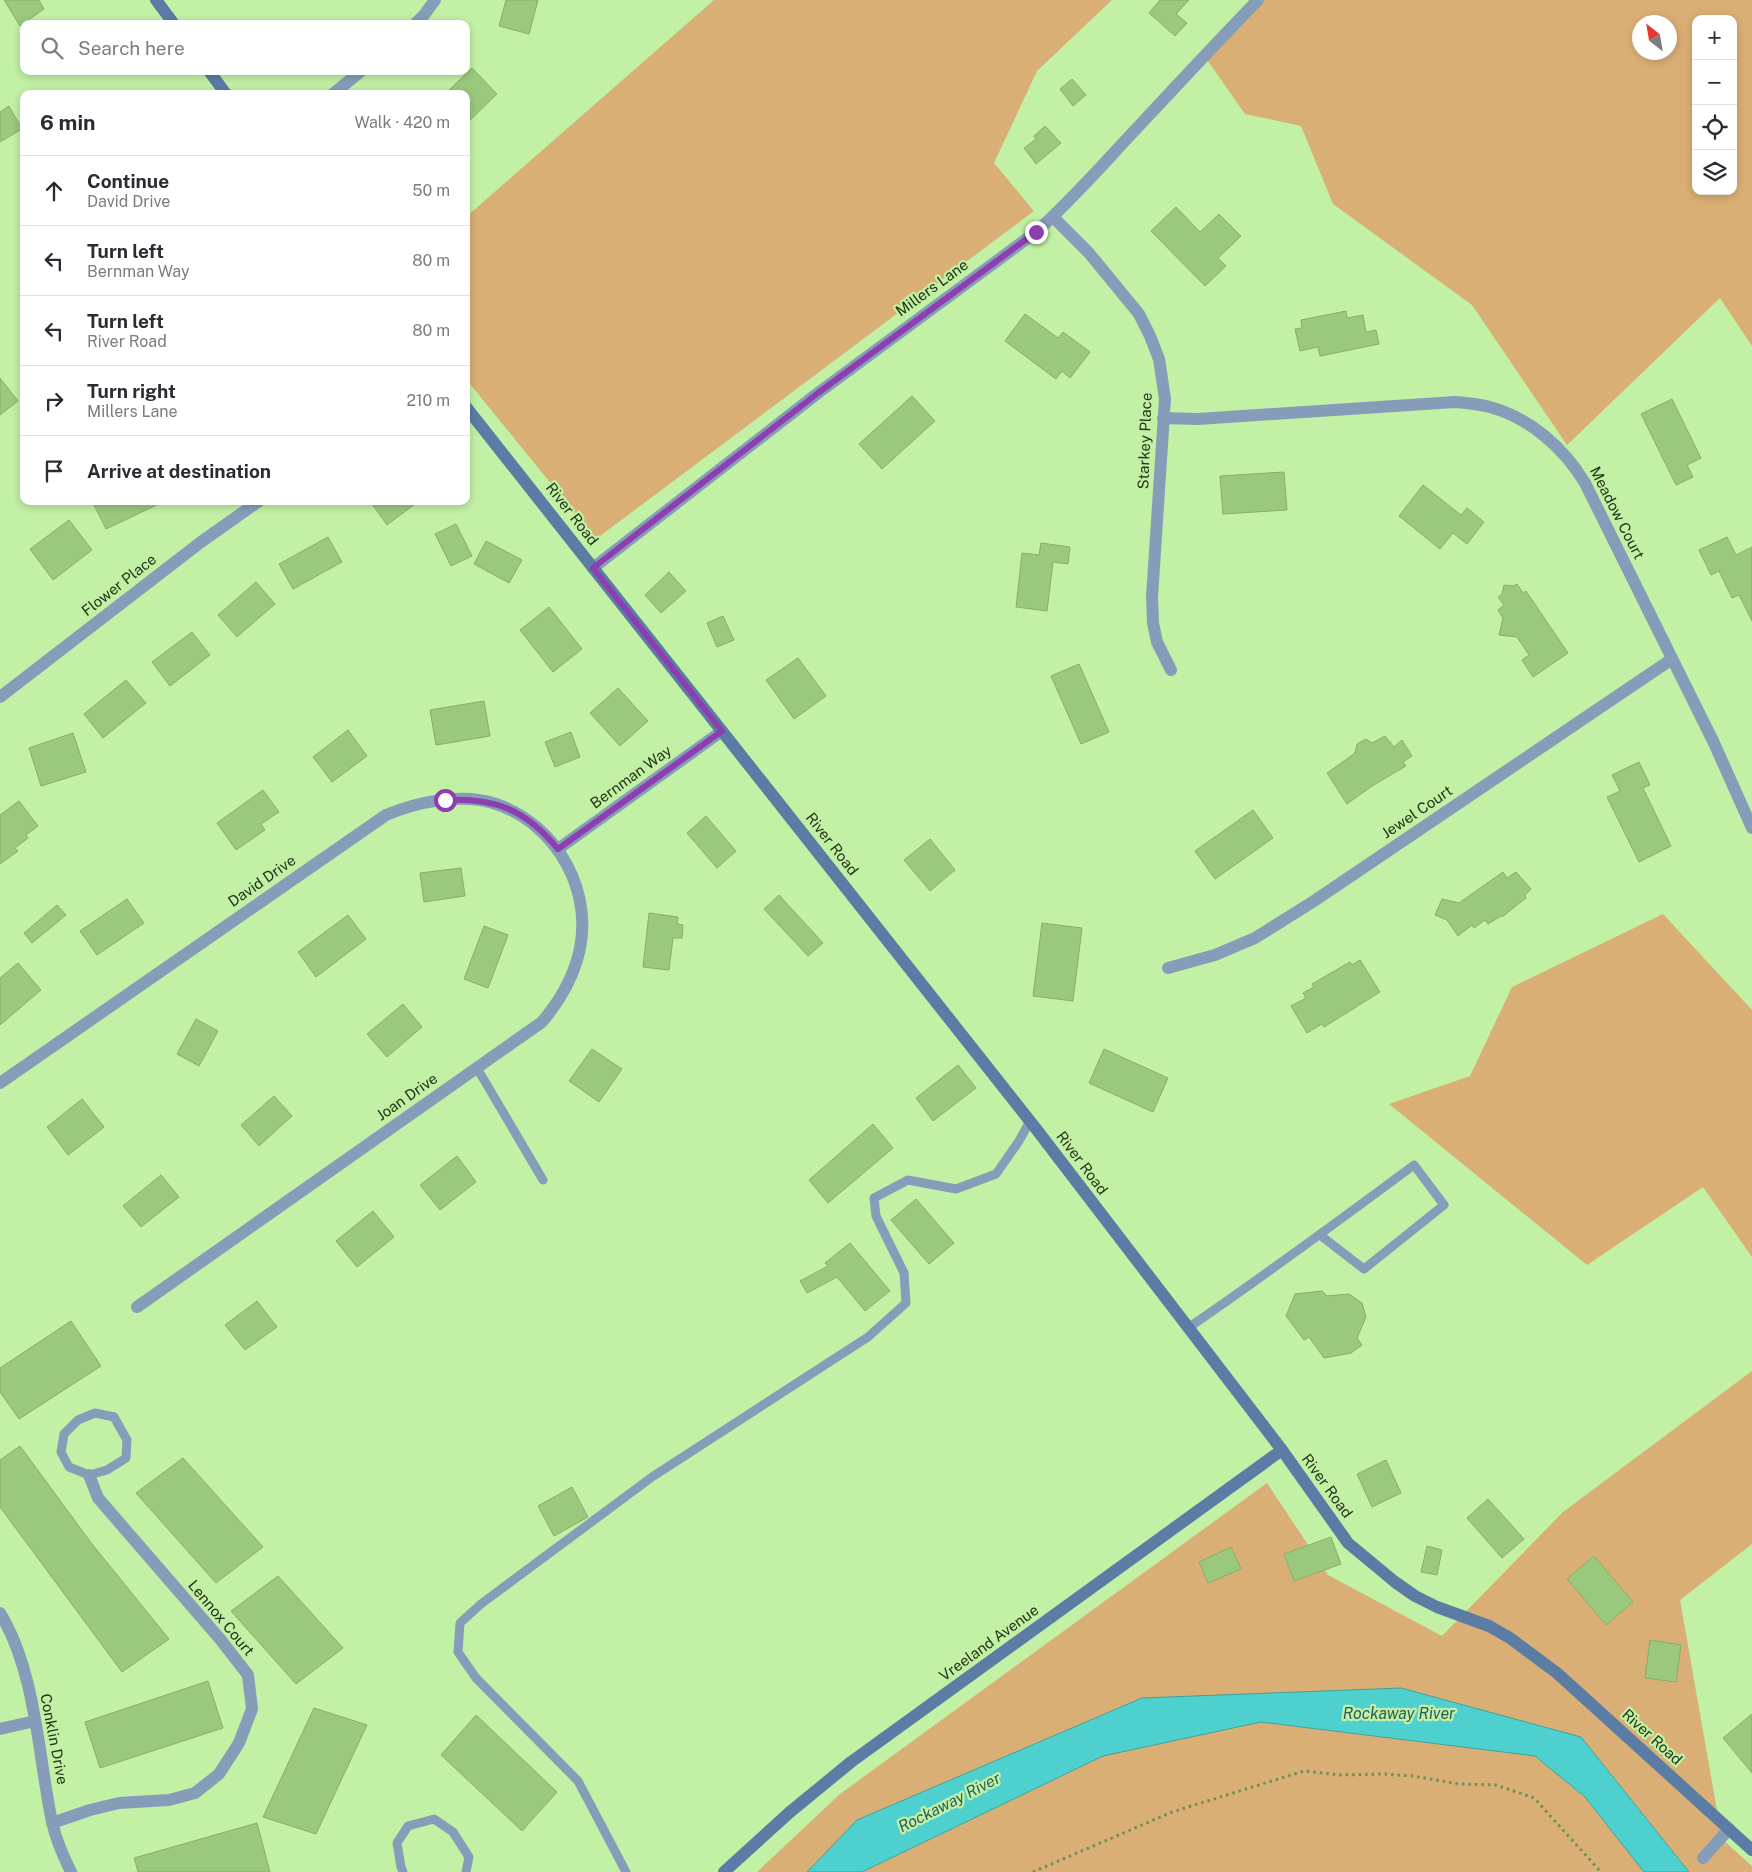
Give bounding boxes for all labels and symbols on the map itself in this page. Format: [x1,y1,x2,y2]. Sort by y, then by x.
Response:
north arrow [1632,15,1677,60]
route end [1025,221,1048,244]
street label: Millers Lane [892,256,971,319]
street label: Starkey Place [1134,392,1155,490]
street label: Meadow Court [1587,464,1648,562]
street label: River Road [543,479,602,548]
street label: Flower Place [78,550,159,619]
street label: Bernman Way [587,741,675,812]
street label: Jewel Court [1378,782,1455,841]
route start [434,789,457,812]
street label: River Road [803,809,862,878]
street label: David Drive [225,851,299,910]
street label: Joan Drive [373,1069,441,1124]
street label: River Road [1053,1128,1112,1198]
street label: River Road [1299,1450,1356,1521]
street label: Lennox Court [185,1576,258,1659]
street label: Vreeland Avenue [936,1601,1042,1684]
street label: Conklin Drive [37,1692,72,1786]
water label: Rockaway River [1343,1704,1456,1723]
street label: River Road [1619,1705,1686,1768]
water label: Rockaway River [895,1768,1004,1836]

